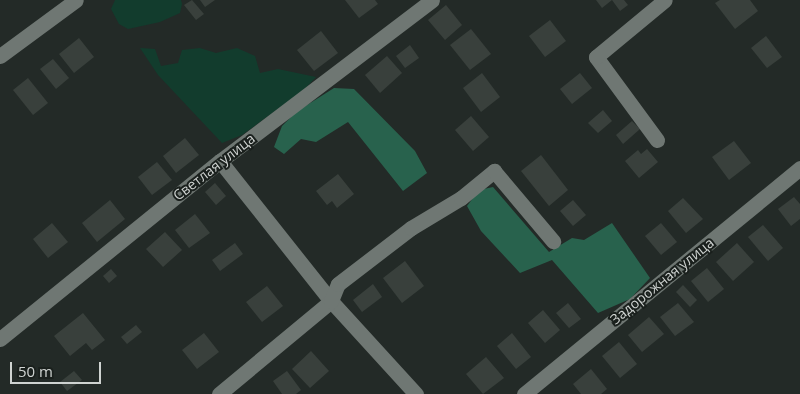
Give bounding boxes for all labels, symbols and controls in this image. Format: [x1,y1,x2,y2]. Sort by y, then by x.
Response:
street label: Светлая улица [170,130,258,204]
street label: Задорожная улица [607,234,717,328]
scale bar [12,352,104,384]
text: 50 m [18,361,53,381]

